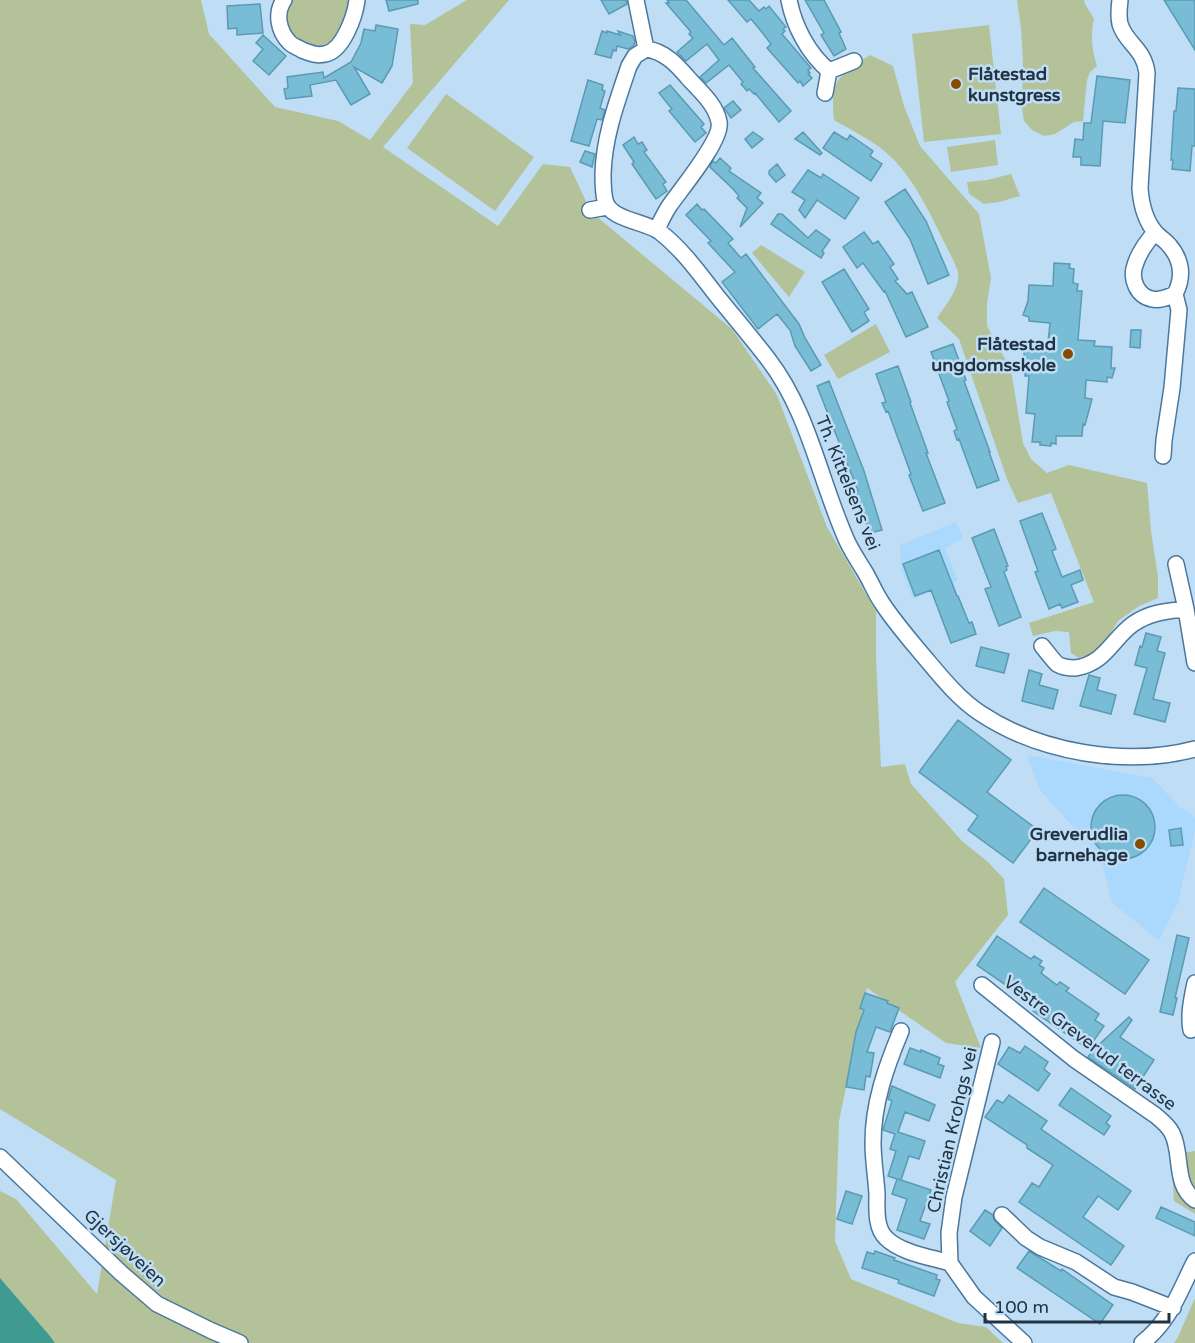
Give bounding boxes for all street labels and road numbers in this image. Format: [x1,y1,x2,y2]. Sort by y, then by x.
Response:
street label: Th. Kittelsens vei [811,412,885,554]
street label: Vestre Greverud terrasse [999,971,1181,1115]
street label: Christian Krohgs vei [922,1045,982,1215]
street label: Gjersjøveien [79,1204,171,1292]

